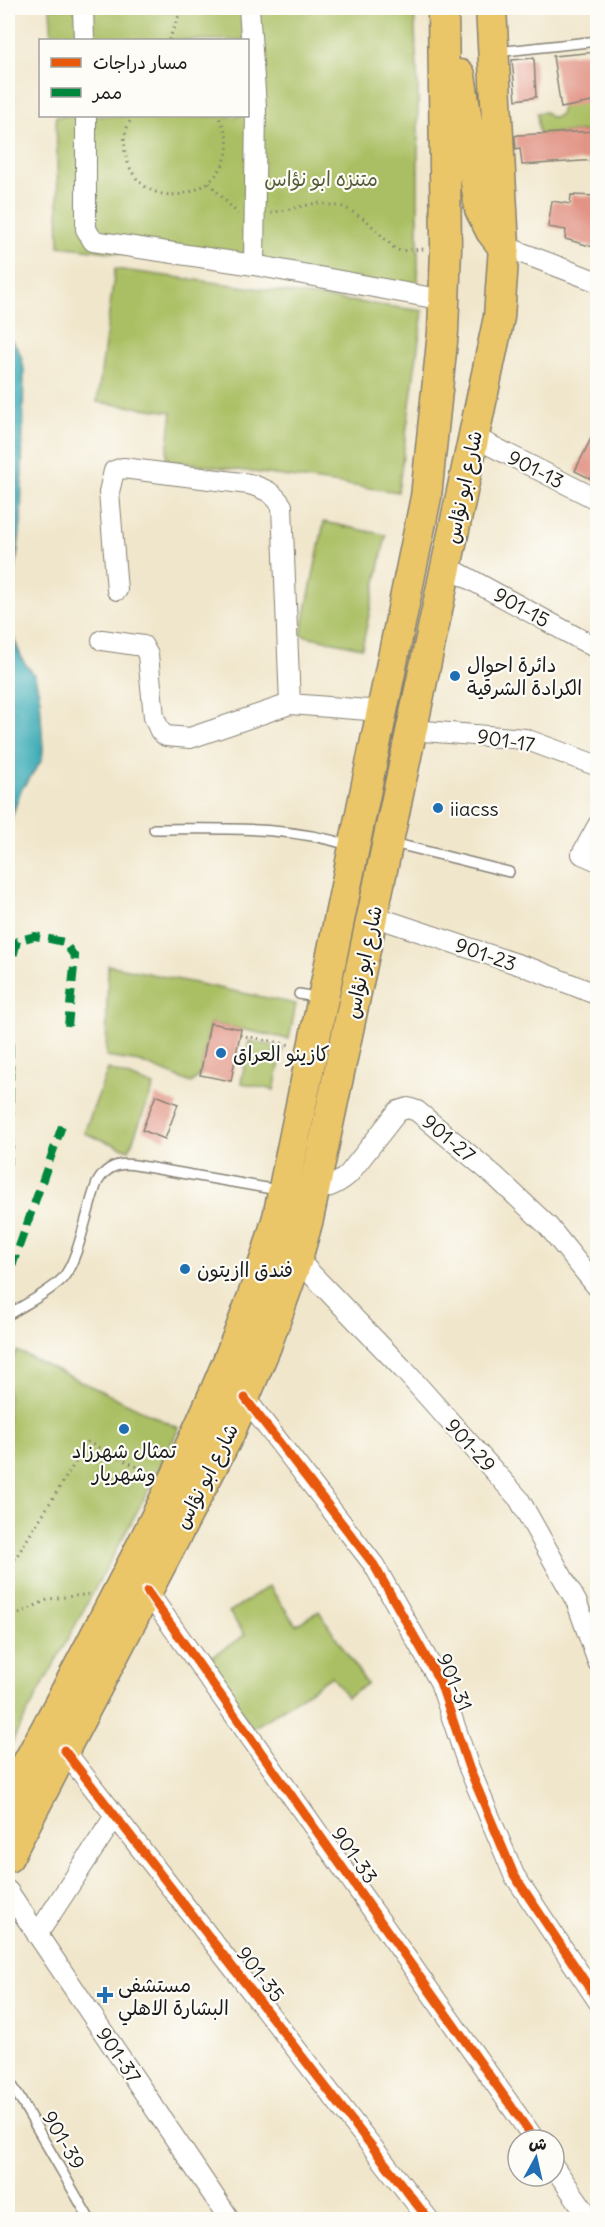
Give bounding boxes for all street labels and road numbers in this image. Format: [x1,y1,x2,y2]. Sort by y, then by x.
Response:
street label: شارع ابو نؤاس [439,428,489,546]
street label: 901-13 [504,444,568,494]
street label: 901-15 [490,582,554,632]
street label: 901-17 [475,723,537,757]
street label: شارع ابو نؤاس [339,903,389,1021]
street label: 901-23 [452,932,520,976]
street label: 901-27 [417,1109,481,1167]
street label: 901-29 [441,1413,501,1477]
street label: شارع ابو نؤاس [169,1419,245,1534]
street label: 901-31 [432,1650,478,1714]
street label: 901-33 [327,1822,383,1888]
street label: 901-35 [232,1941,290,2007]
street label: 901-37 [91,2022,147,2088]
street label: 901-39 [37,2106,91,2174]

